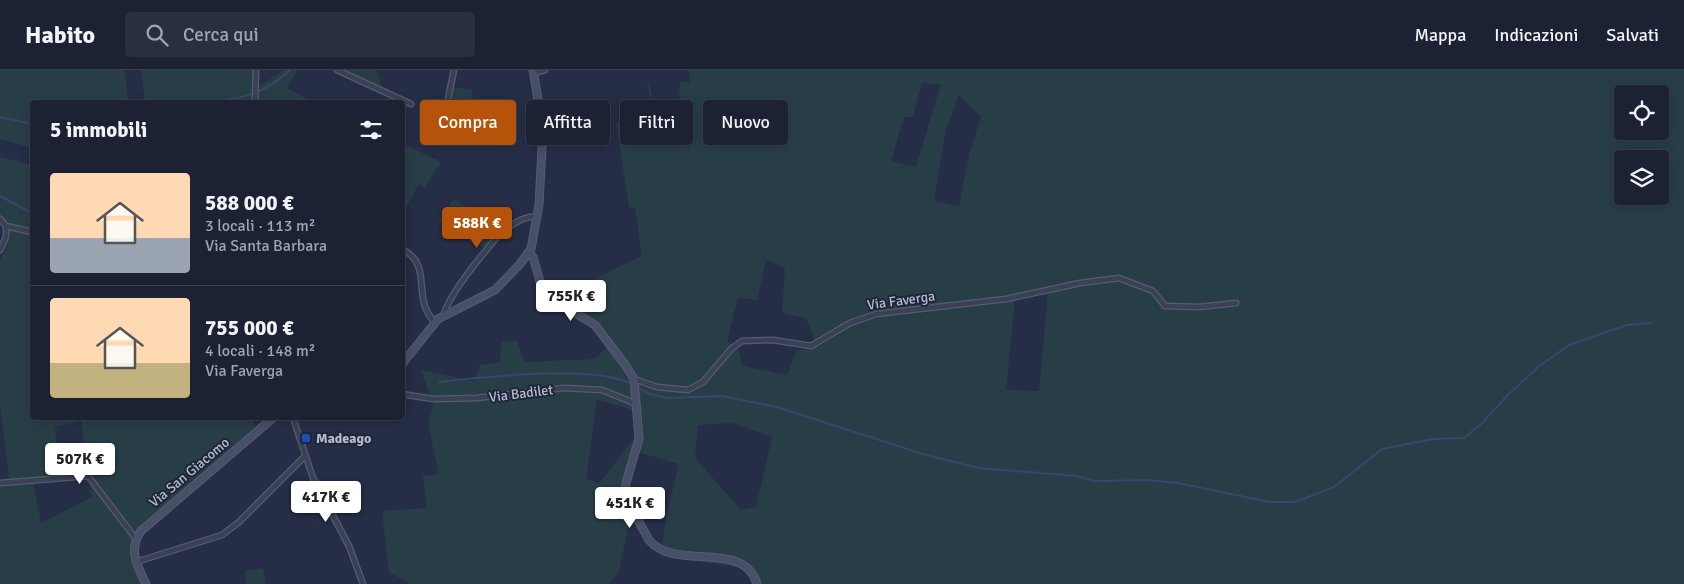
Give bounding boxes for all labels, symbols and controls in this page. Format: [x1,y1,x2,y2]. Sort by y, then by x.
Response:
search box [125,12,475,57]
text: Habito [25,20,95,50]
icon: search [143,21,171,49]
text: Cerca qui [183,23,259,47]
text: Mappa [1414,24,1466,46]
text: Indicazioni [1494,24,1578,46]
text: Salvati [1606,24,1659,46]
map controls [1614,85,1669,205]
button: locate [1614,85,1669,140]
chip: Compra [420,100,516,145]
chip: Affitta [526,100,610,145]
chip: Filtri [620,100,693,145]
chip: Nuovo [703,100,788,145]
icon: filters [357,116,385,144]
text: 5 immobili [50,117,147,143]
button: layers [1614,150,1669,205]
text: 588 000 € [205,190,294,216]
icon: home [90,193,150,253]
pin: 588K € [436,206,518,249]
text: 588K € [453,213,501,233]
text: 3 locali · 113 m² [205,216,315,236]
text: Via Santa Barbara [205,236,327,256]
pin: 755K € [530,280,612,322]
text: 755K € [547,286,595,306]
street label: Via Faverga [866,287,936,314]
text: 755 000 € [205,315,294,341]
icon: home [90,318,150,378]
text: 4 locali · 148 m² [205,341,315,361]
text: Via Faverga [205,361,283,381]
street label: Via Badilet [488,381,554,406]
place label: Madeago [316,430,371,447]
marker: Madeago [300,432,312,444]
street label: Via San Giacomo [146,434,233,511]
pin: 507K € [39,442,121,485]
text: 507K € [56,449,104,469]
pin: 417K € [285,480,367,523]
pin: 451K € [589,486,671,529]
text: 417K € [302,487,350,507]
text: 451K € [606,493,654,513]

